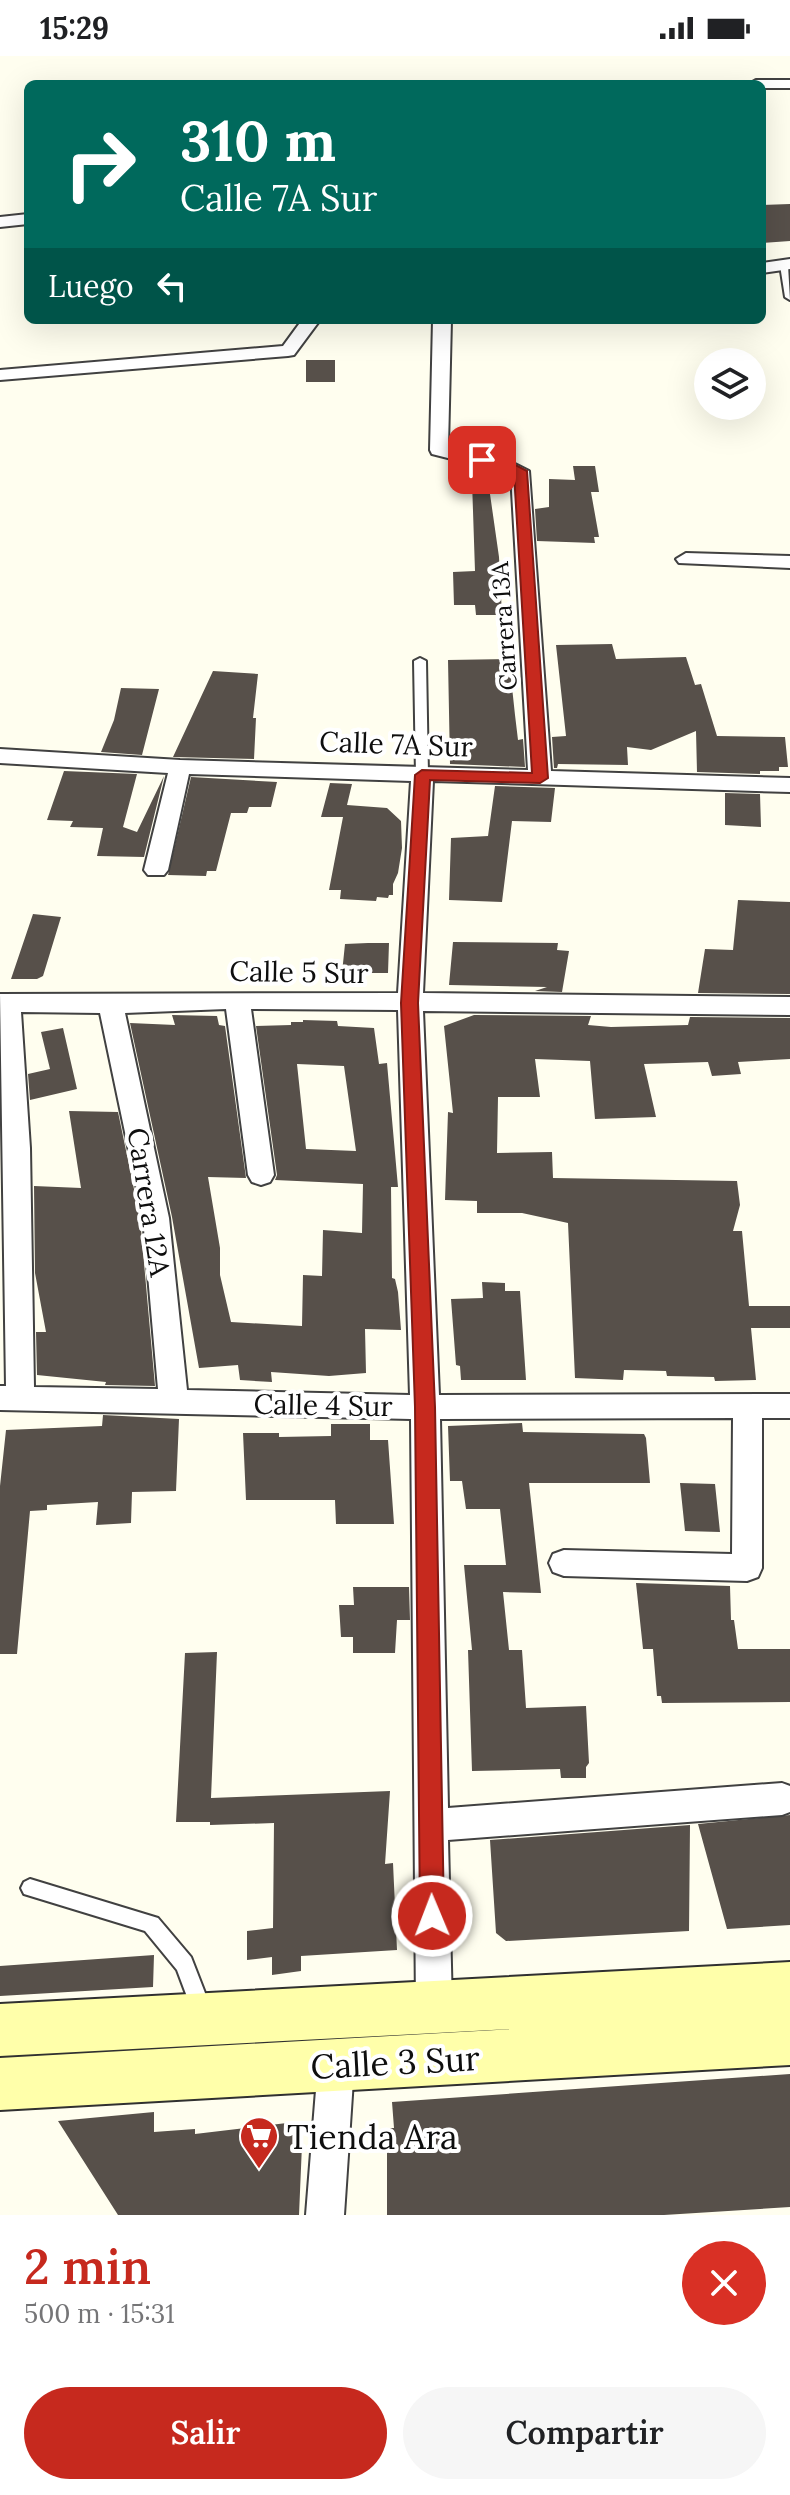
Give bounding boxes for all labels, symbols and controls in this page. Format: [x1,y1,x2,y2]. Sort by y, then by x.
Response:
text: 15:29 [40,9,109,47]
text: 310 m [180,105,336,176]
icon: right [48,112,152,216]
text: Calle 7A Sur [180,175,377,221]
icon: left [150,264,194,308]
text: Luego [48,267,134,305]
map controls [694,348,766,420]
button: layers [694,348,766,420]
pin [448,426,516,494]
icon: arrive [460,438,504,482]
street label: Carrera 13A [484,560,524,691]
street label: Calle 7A Sur [319,723,473,765]
street label: Calle 5 Sur [229,953,369,991]
street label: Carrera 12A [120,1125,179,1279]
street label: Calle 4 Sur [253,1386,393,1424]
position arrow [390,1874,474,1958]
street label: Calle 3 Sur [309,2036,481,2088]
supermarket icon: Tienda Ara [238,2115,280,2170]
place label: Tienda Ara [287,2115,458,2158]
text: 2 min [24,2236,151,2297]
button: close [682,2241,766,2325]
text: 500 m · 15:31 [24,2297,175,2330]
button: Salir [24,2387,387,2479]
button: Compartir [403,2387,766,2479]

